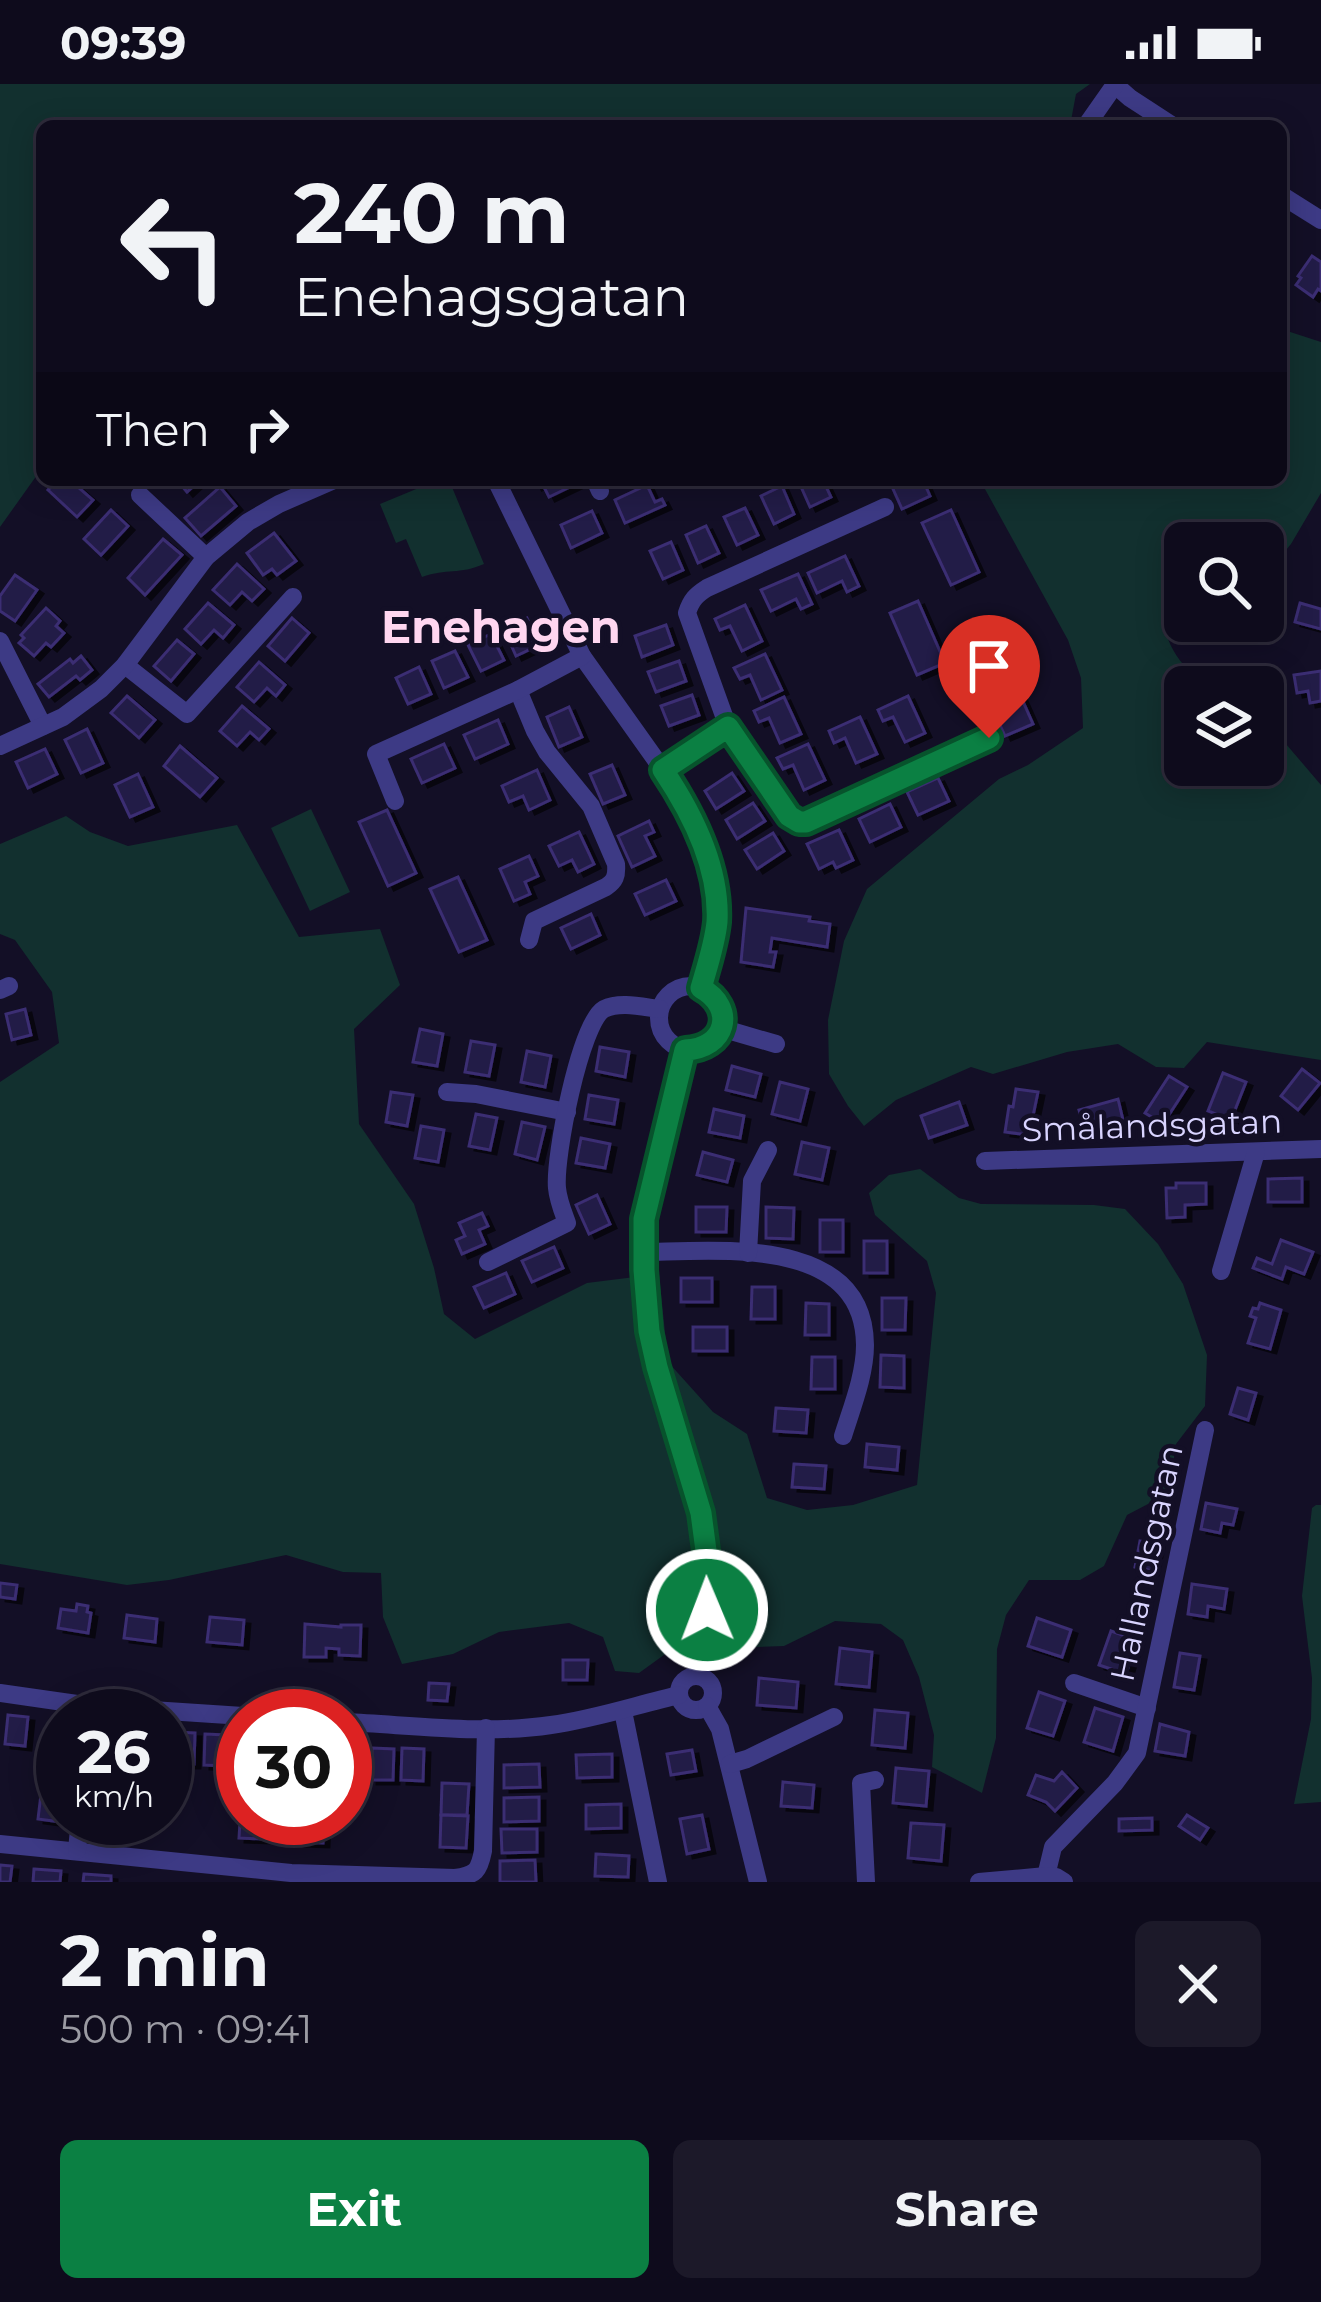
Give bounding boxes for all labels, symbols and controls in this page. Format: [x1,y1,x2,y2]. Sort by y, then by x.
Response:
text: 09:39 [60,15,186,70]
text: 240 m [294,162,570,264]
icon: left [96,168,252,324]
text: Enehagsgatan [294,264,689,330]
icon: right [234,396,300,462]
text: Then [96,402,210,457]
map controls [1164,522,1284,786]
button: search [1164,522,1284,642]
district label: Enehagen [381,599,621,654]
pin [938,615,1040,738]
icon: arrive [956,633,1022,699]
button: layers [1164,666,1284,786]
street label: Smålandsgatan [1021,1100,1283,1150]
street label: Hallandsgatan [1101,1441,1191,1685]
position arrow [644,1547,770,1673]
speed limit sign: 30 [216,1689,372,1845]
text: 26 [77,1715,151,1788]
text: km/h [74,1778,154,1815]
text: 2 min [60,1916,270,2004]
button: close [1135,1921,1261,2047]
text: 500 m · 09:41 [60,2005,312,2053]
button: Exit [60,2140,649,2278]
button: Share [673,2140,1261,2278]

